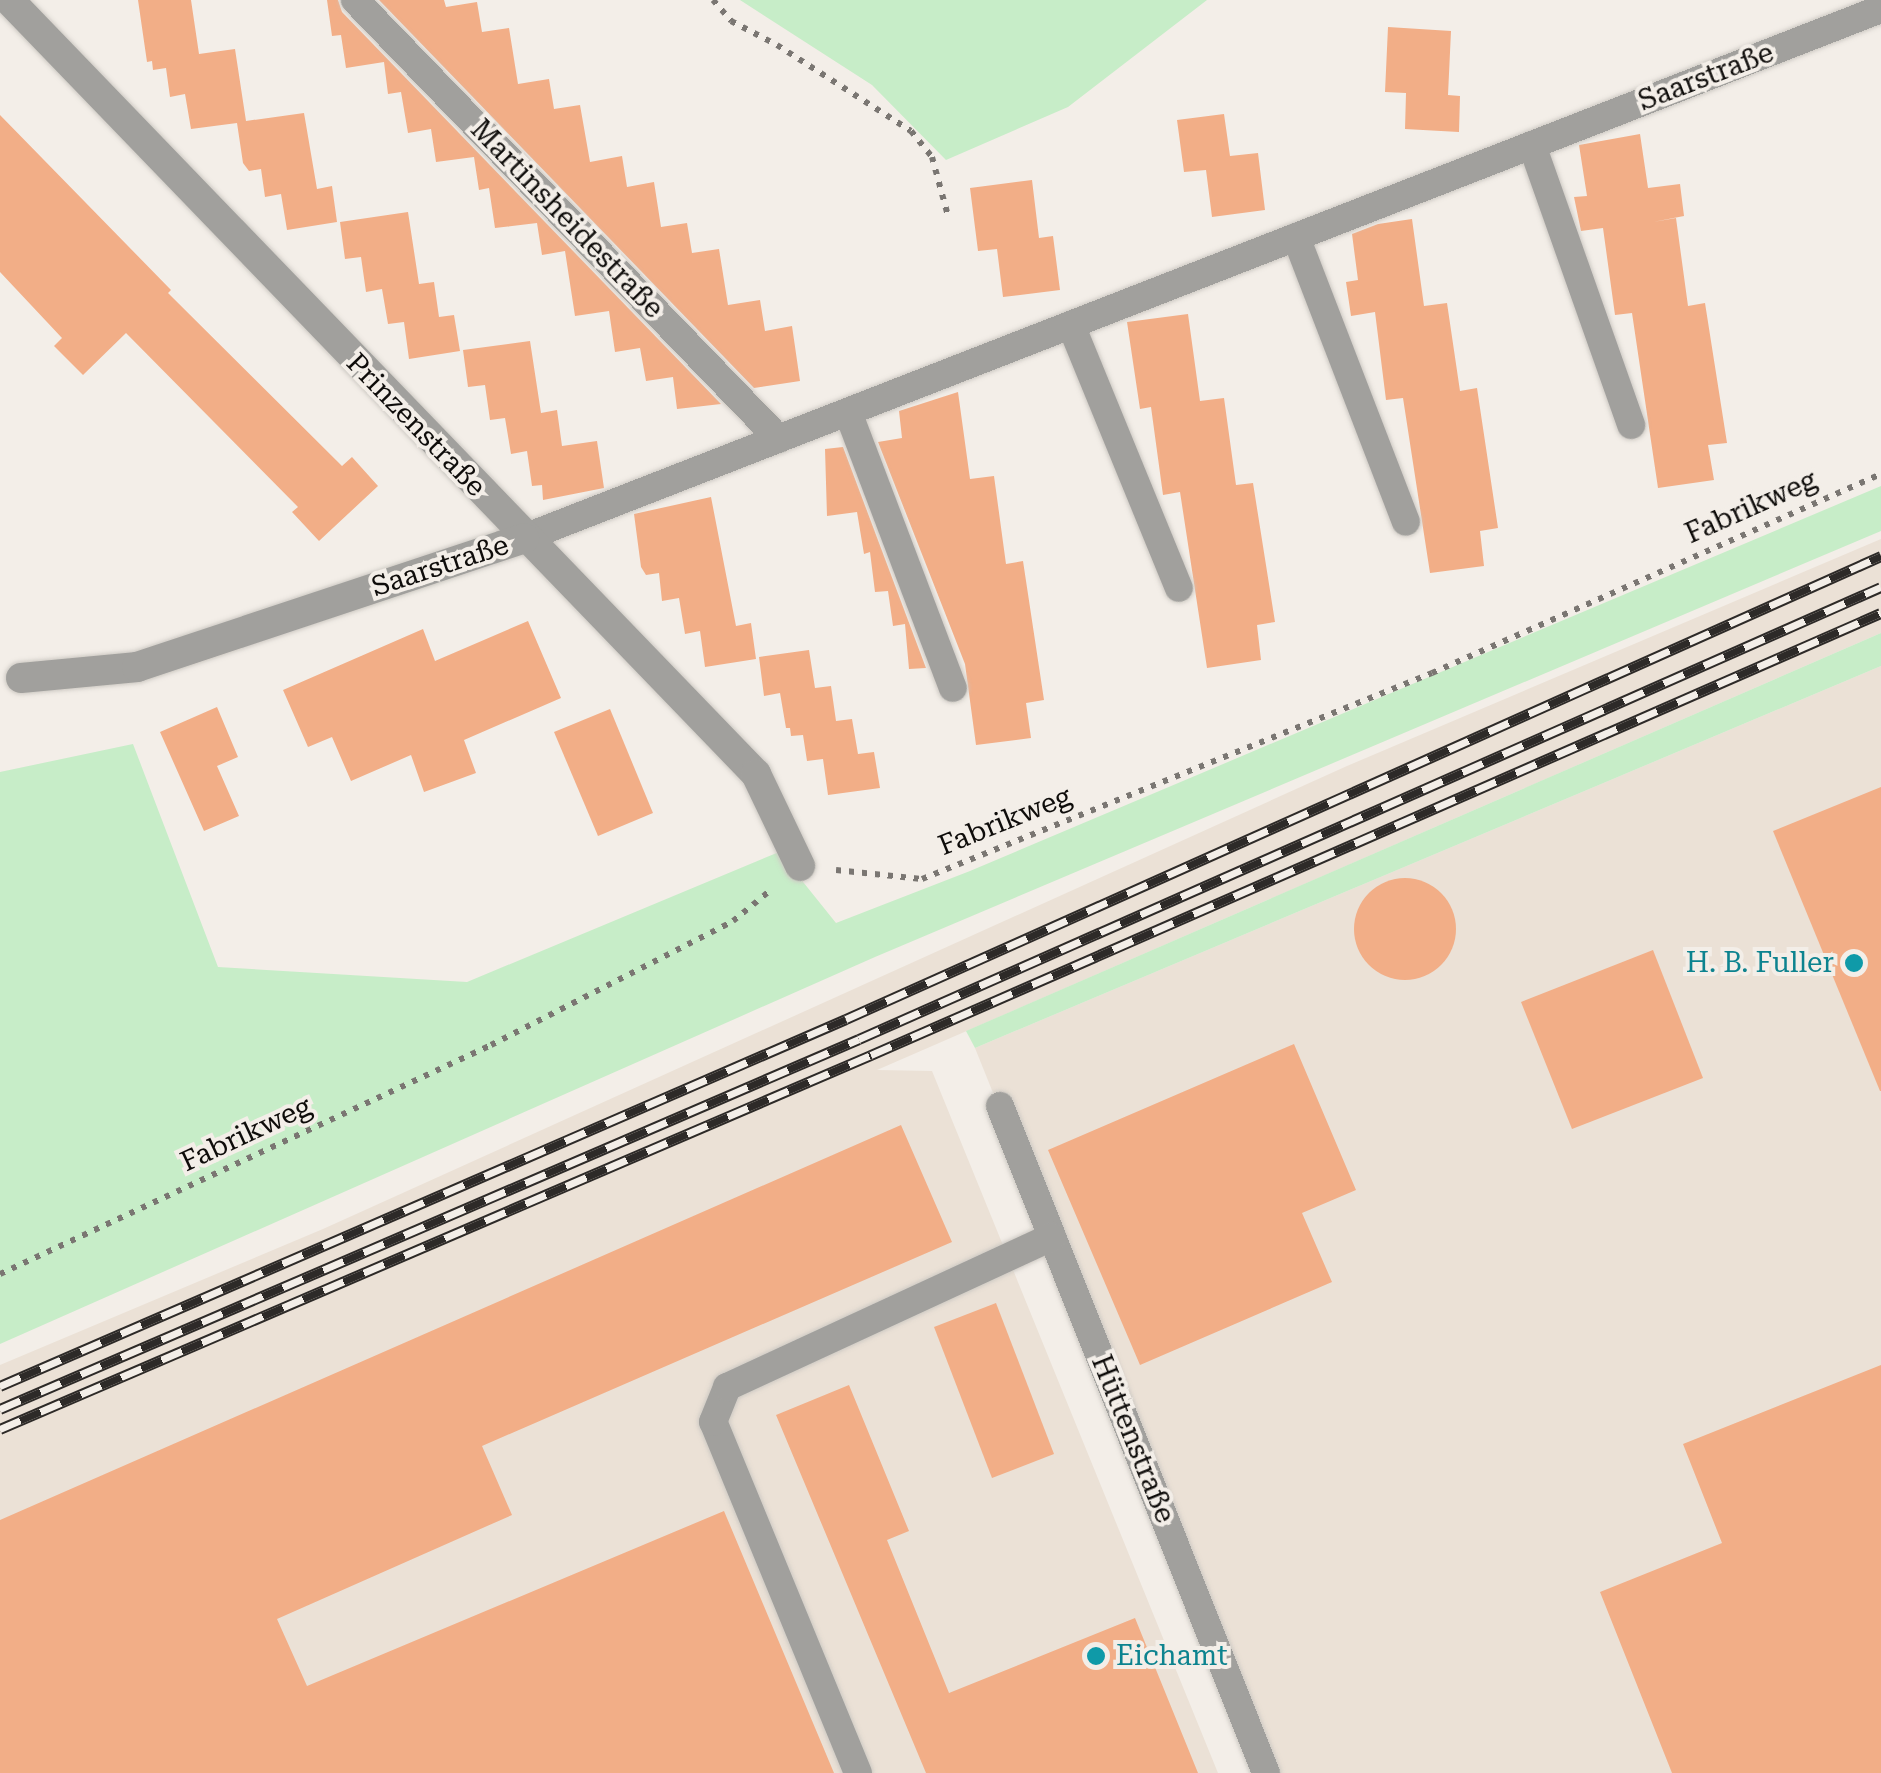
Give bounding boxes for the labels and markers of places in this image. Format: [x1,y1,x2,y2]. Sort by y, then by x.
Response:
place label: H. B. Fuller [1686,946,1834,980]
marker: H. B. Fuller [1843,952,1865,974]
place label: Eichamt [1116,1639,1228,1673]
marker: Eichamt [1085,1645,1107,1667]

